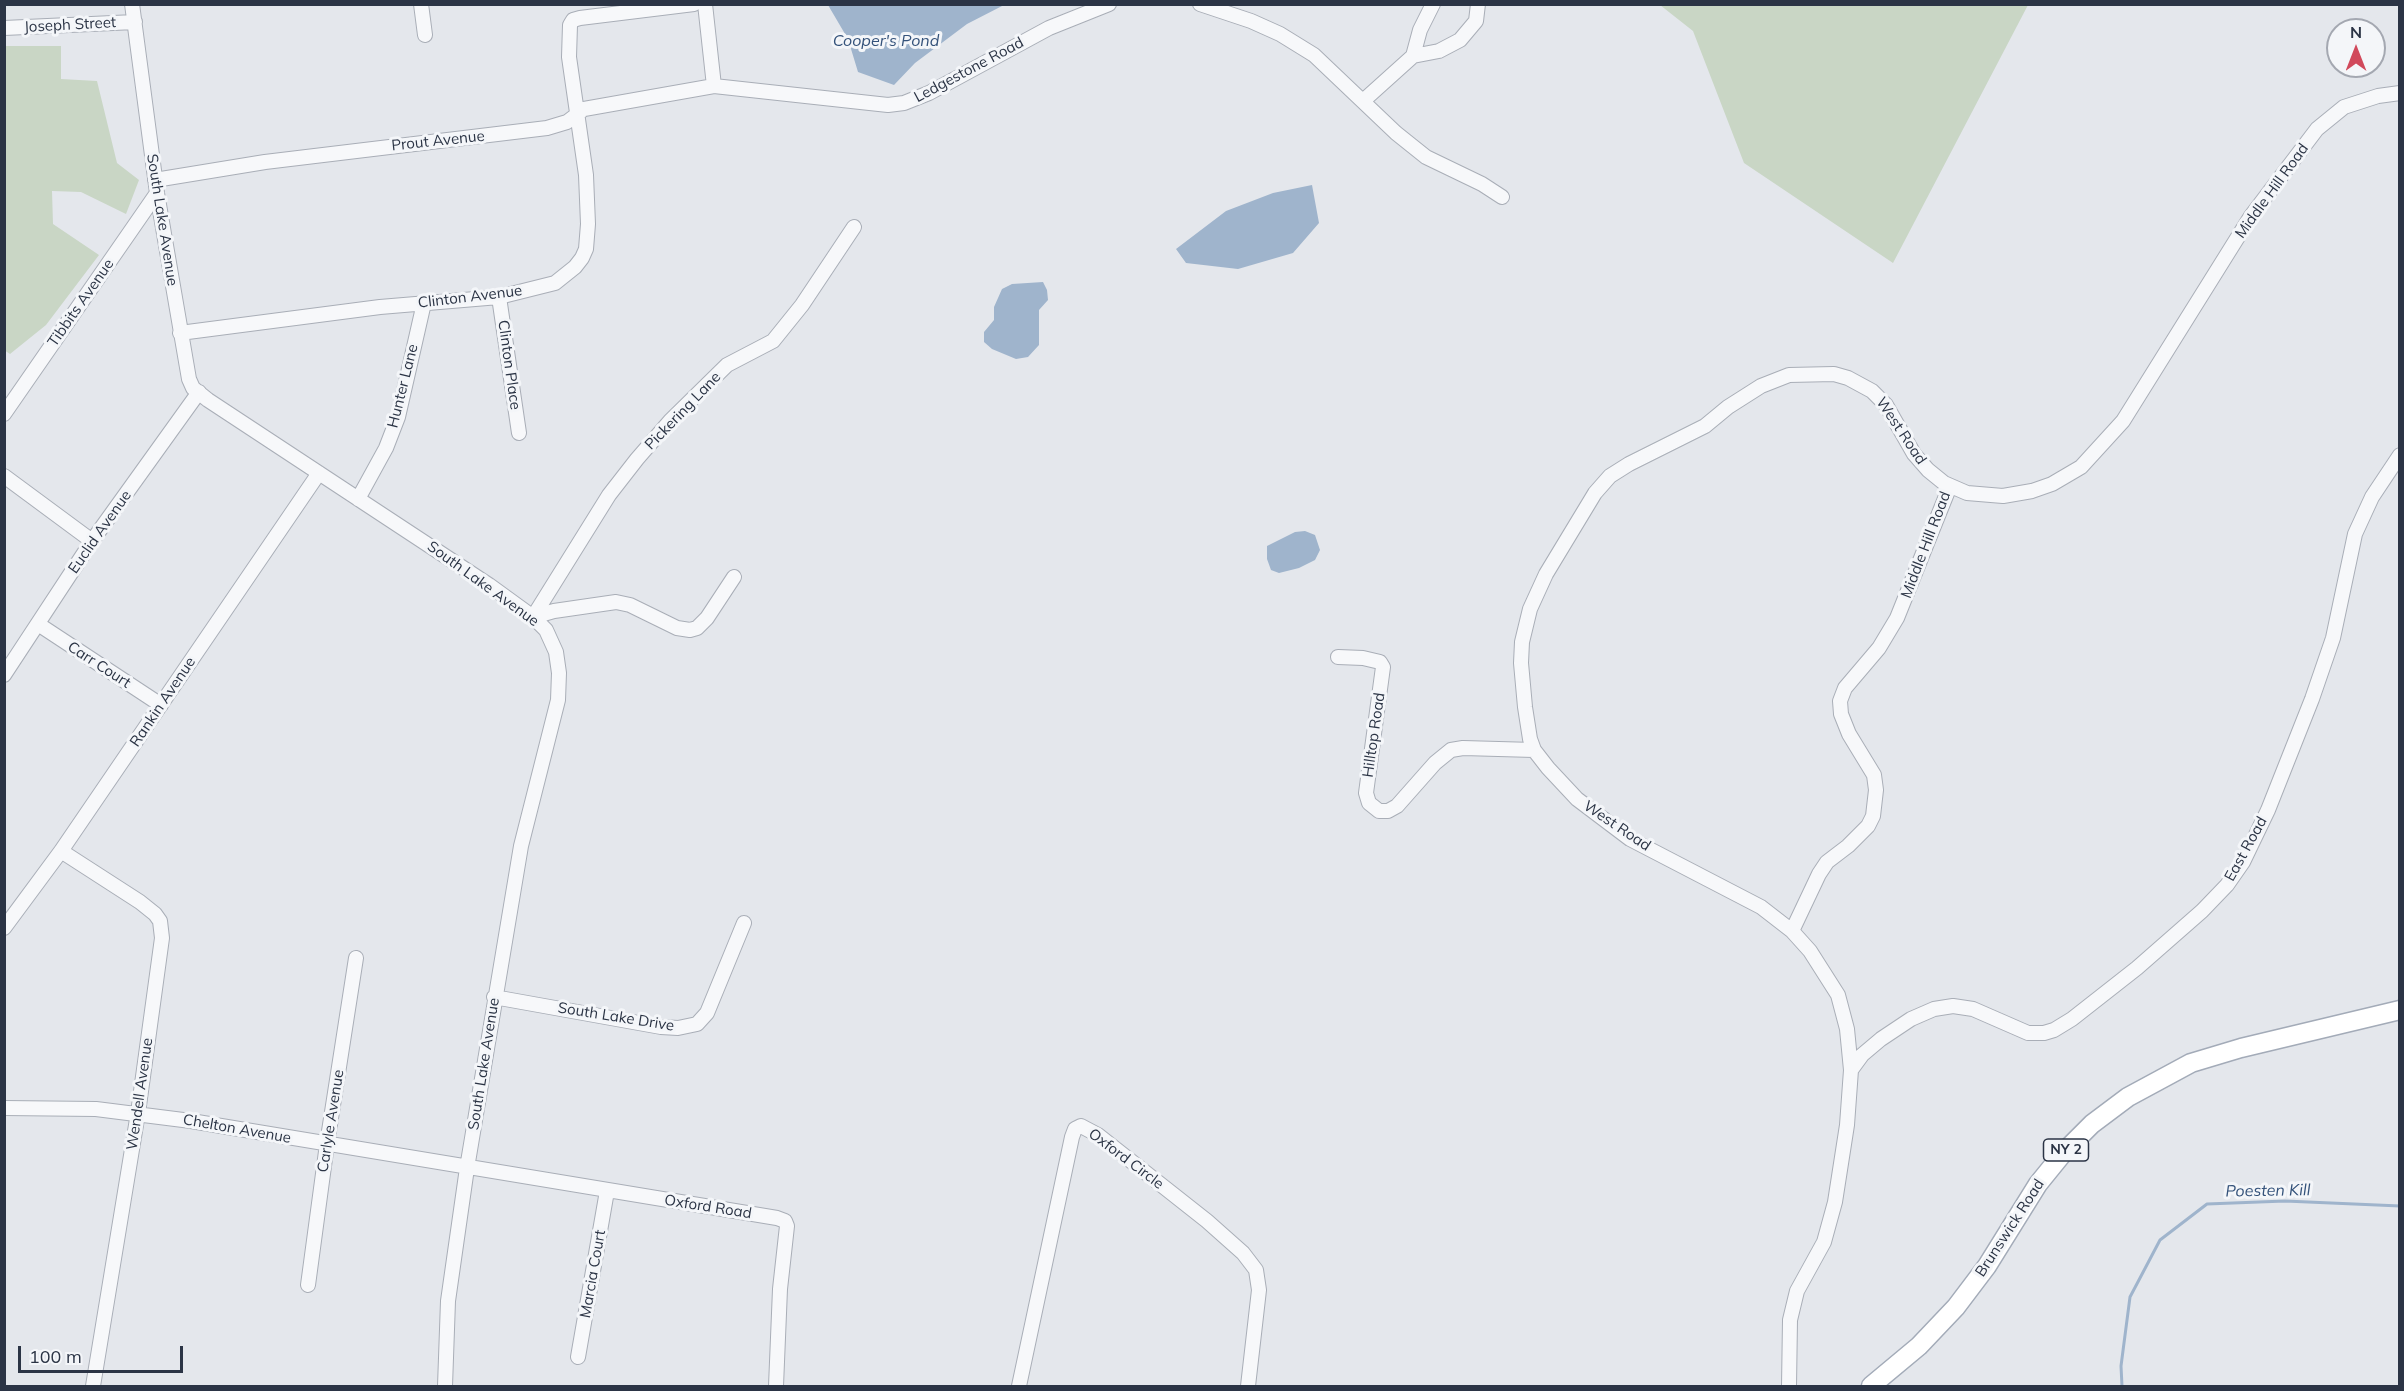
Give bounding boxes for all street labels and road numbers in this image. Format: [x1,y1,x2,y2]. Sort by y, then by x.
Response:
street label: Joseph Street [23,14,117,36]
street label: Ledgestone Road [911,34,1027,106]
street label: Prout Avenue [391,127,485,155]
street label: Middle Hill Road [2232,140,2312,242]
street label: South Lake Avenue [143,153,181,287]
street label: Tibbits Avenue [44,256,118,350]
street label: Clinton Avenue [417,282,523,312]
street label: Clinton Place [494,319,524,411]
street label: Hunter Lane [384,342,422,430]
street label: Pickering Lane [641,368,725,454]
street label: West Road [1872,394,1930,468]
street label: Euclid Avenue [65,487,135,577]
street label: Middle Hill Road [1897,489,1955,601]
street label: South Lake Avenue [424,537,542,631]
street label: Carr Court [64,638,134,692]
street label: Rankin Avenue [126,654,200,750]
street label: Hilltop Road [1359,691,1389,779]
street label: West Road [1580,797,1654,855]
street label: East Road [2221,814,2271,884]
street label: South Lake Avenue [465,997,503,1131]
street label: South Lake Drive [557,999,675,1035]
street label: Wendell Avenue [123,1037,157,1151]
street label: Carlyle Avenue [314,1068,348,1174]
street label: Chelton Avenue [182,1111,292,1147]
street label: Oxford Circle [1085,1125,1167,1193]
road number: NY 2 [2044,1139,2088,1161]
street label: Brunswick Road [1972,1176,2048,1280]
street label: Oxford Road [663,1191,753,1223]
street label: Marcia Court [576,1229,610,1319]

